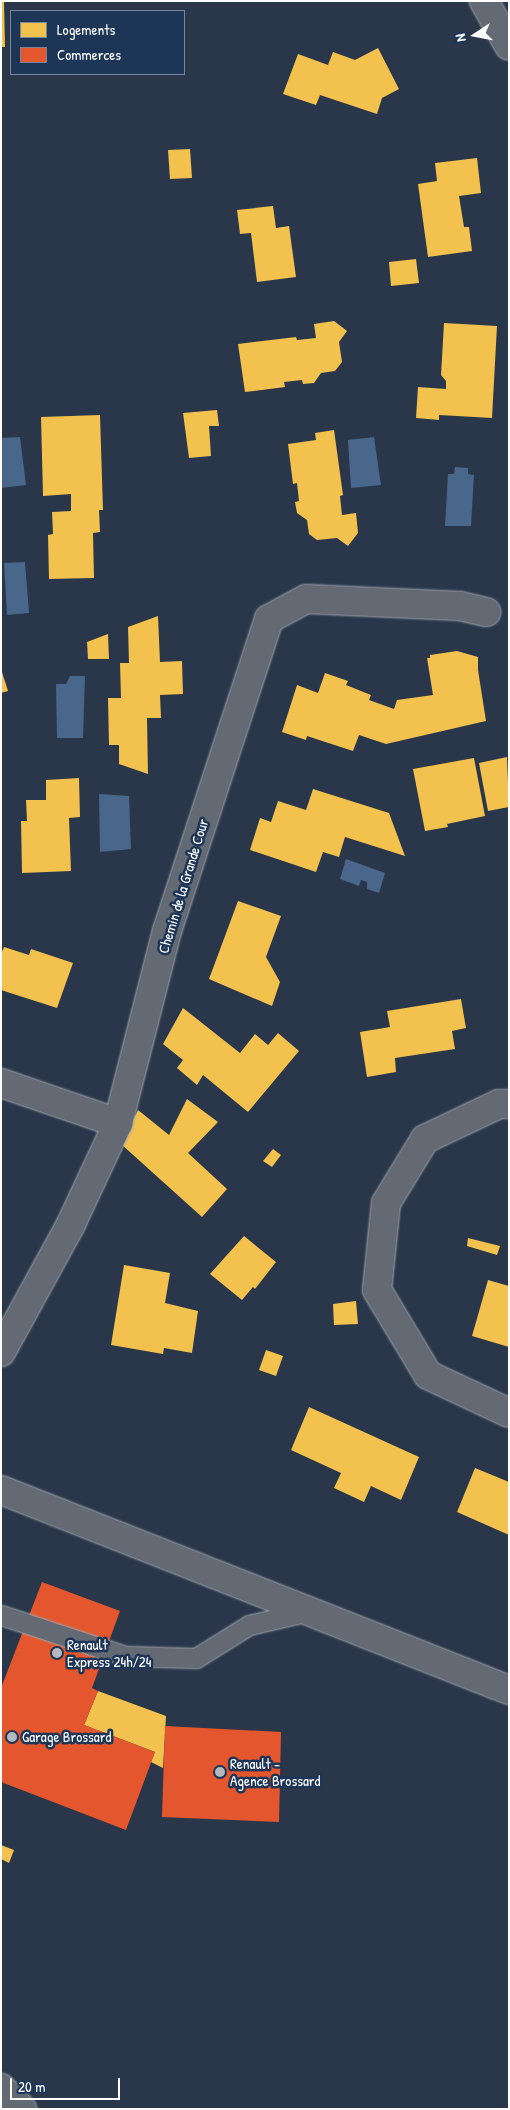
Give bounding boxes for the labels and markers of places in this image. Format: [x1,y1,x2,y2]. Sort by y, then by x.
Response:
place label: Renault Express 24h/24 [67,1635,151,1670]
marker: Renault Express 24h/24 [51,1647,63,1659]
place label: Garage Brossard [22,1728,111,1746]
marker: Garage Brossard [6,1731,18,1743]
place label: Renault - Agence Brossard [230,1754,320,1789]
marker: Renault - Agence Brossard [214,1766,226,1778]

